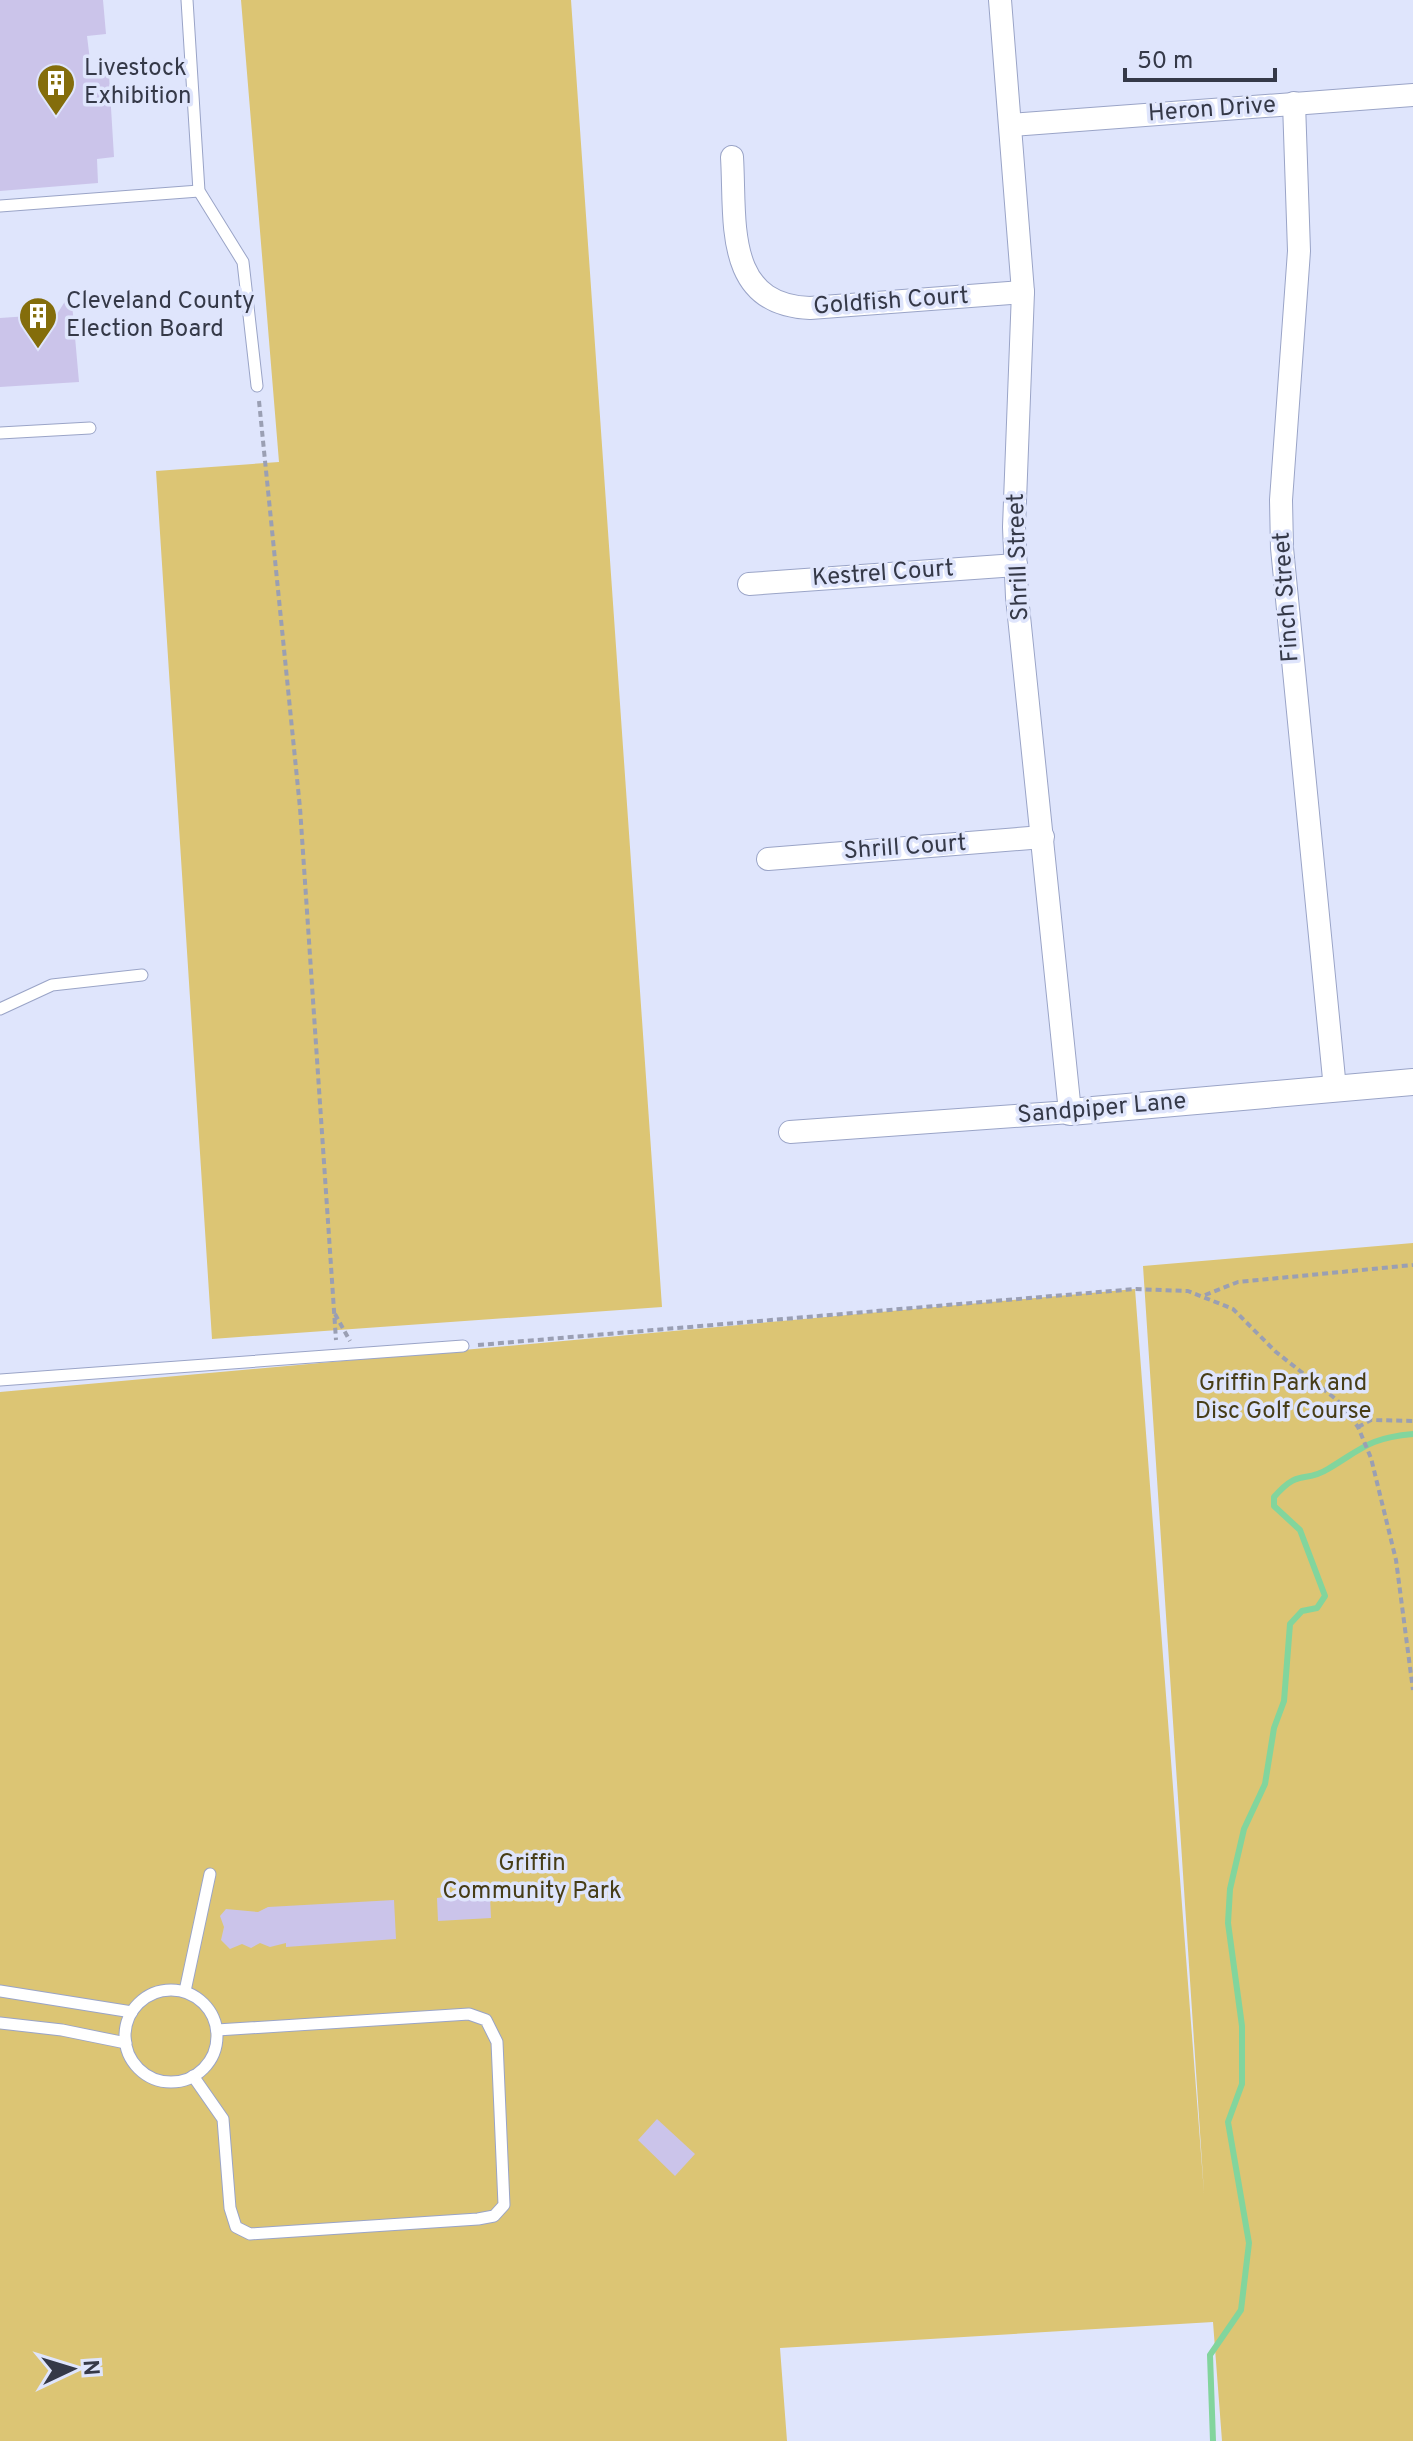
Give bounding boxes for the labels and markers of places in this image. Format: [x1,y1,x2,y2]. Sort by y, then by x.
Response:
place label: Livestock Exhibition [84,54,191,112]
building icon: Livestock Exhibition [35,62,77,117]
place label: Cleveland County Election Board [66,287,255,345]
building icon: Cleveland County Election Board [17,295,59,350]

